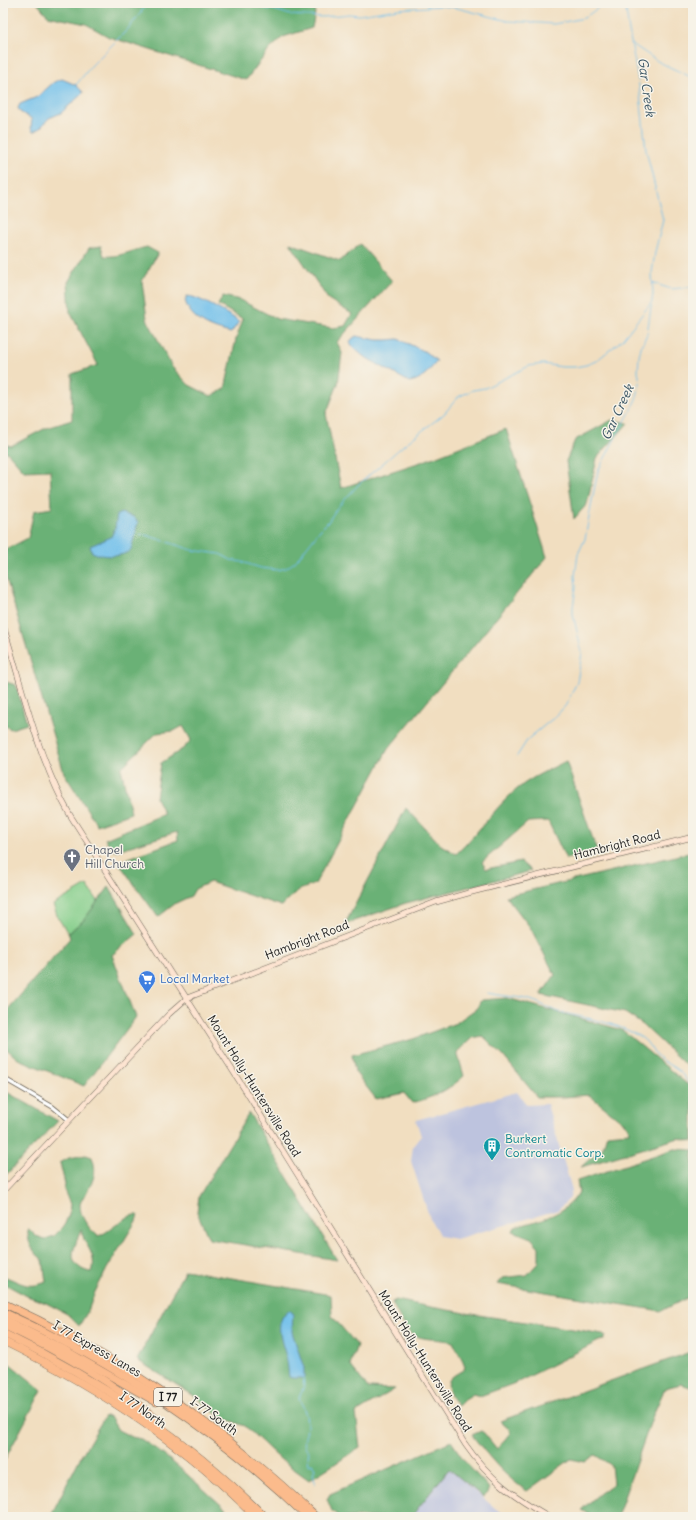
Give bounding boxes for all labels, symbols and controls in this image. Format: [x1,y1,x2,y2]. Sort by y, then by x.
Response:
water label: Gar Creek [634,57,659,119]
water label: Gar Creek [597,381,638,443]
street label: Hambright Road [572,827,662,863]
place label: Chapel Hill Church [85,842,144,871]
church icon: Chapel Hill Church [62,847,82,872]
street label: Hambright Road [263,917,351,962]
supermarket icon: Local Market [137,969,157,994]
place label: Local Market [160,971,229,986]
street label: Mount Holly-Huntersville Road [205,1012,304,1159]
place label: Burkert Contromatic Corp. [505,1131,604,1160]
building icon: Burkert Contromatic Corp. [482,1136,502,1161]
street label: Mount Holly-Huntersville Road [376,1287,475,1434]
street label: I 77 Express Lanes [50,1317,144,1380]
street label: I 77 North [117,1388,170,1431]
road number: I 77 [154,1388,182,1406]
street label: I-77 South [187,1393,241,1438]

